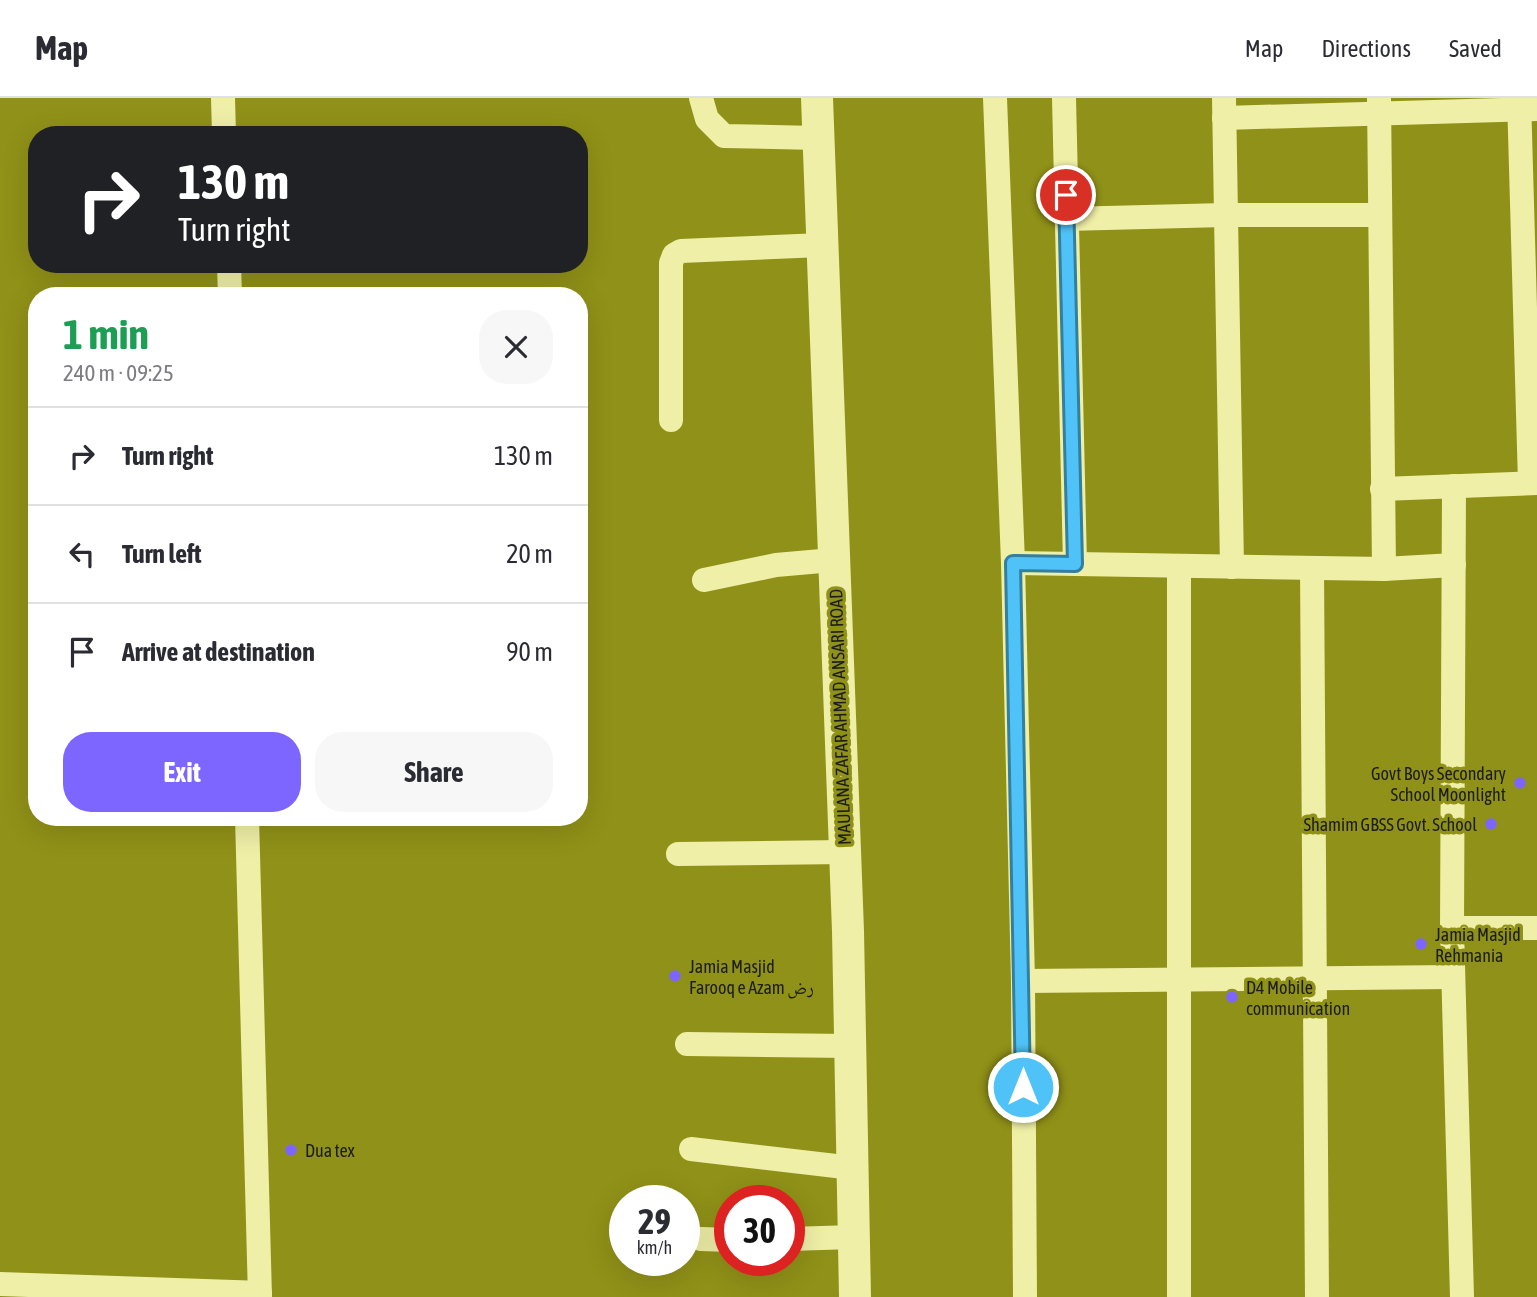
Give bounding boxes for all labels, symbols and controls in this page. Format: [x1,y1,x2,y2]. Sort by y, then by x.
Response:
text: Map [35,29,88,67]
text: Map [1245,35,1283,62]
text: Directions [1321,35,1411,62]
text: Saved [1449,35,1502,62]
text: 130 m [178,153,289,209]
icon: right [63,154,154,245]
pin [1036,165,1096,225]
icon: arrive [1047,176,1085,214]
text: Turn right [178,211,291,248]
text: 1 min [63,310,149,358]
button: close [479,310,553,384]
text: 240 m · 09:25 [63,360,174,386]
icon: right [63,437,101,475]
text: Turn right [122,441,213,471]
text: 130 m [494,441,553,471]
icon: left [63,535,101,573]
text: Turn left [122,539,202,569]
text: 20 m [506,539,553,569]
street label: MAULANA ZAFAR AHMAD ANSARI ROAD [825,589,855,845]
icon: arrive [63,633,101,671]
text: Arrive at destination [122,637,315,667]
text: 90 m [506,637,553,667]
button: Exit [63,732,301,812]
button: Share [315,732,553,812]
place label: Govt Boys Secondary School Moonlight [1371,763,1506,805]
marker: Govt Boys Secondary School Moonlight [1512,775,1528,791]
place label: Shamim GBSS Govt. School [1303,814,1477,835]
marker: Shamim GBSS Govt. School [1483,816,1499,832]
place label: Jamia Masjid Rehmania [1435,924,1521,966]
marker: Jamia Masjid Rehmania [1413,936,1429,952]
place label: Jamia Masjid Farooq e Azam رض [689,956,814,999]
marker: Jamia Masjid Farooq e Azam رض [667,968,683,984]
place label: D4 Mobile communication [1246,977,1350,1019]
marker: D4 Mobile communication [1224,989,1240,1005]
position arrow [986,1050,1060,1124]
place label: Dua tex [305,1140,355,1161]
marker: Dua tex [283,1142,299,1158]
speed limit sign: 30 [714,1185,805,1276]
text: 29 [638,1201,671,1241]
text: km/h [637,1237,672,1258]

